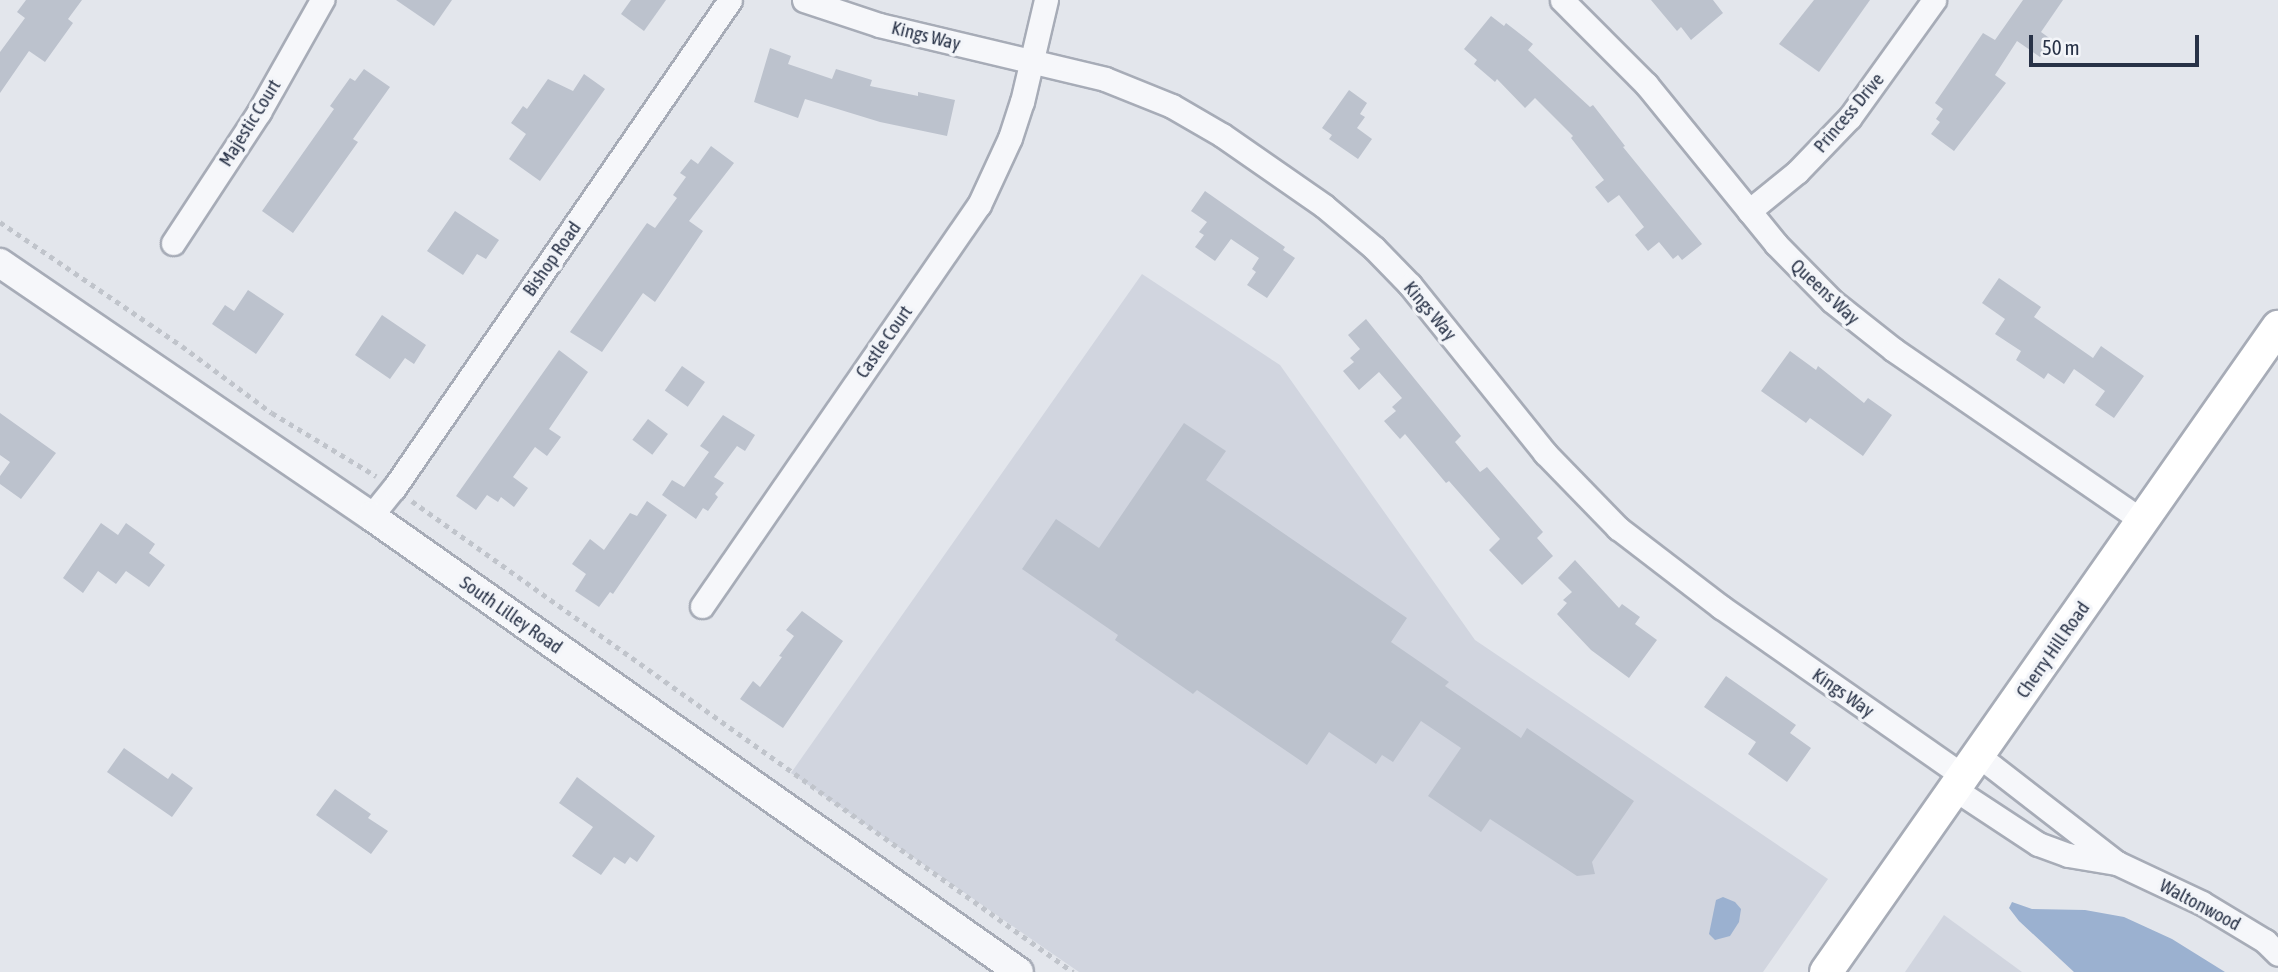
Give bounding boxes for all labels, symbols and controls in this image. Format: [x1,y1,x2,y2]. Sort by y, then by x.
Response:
street label: Kings Way [889,16,963,56]
scale bar [2033,21,2203,65]
text: 50 m [2042,35,2080,59]
street label: Princess Drive [1809,68,1889,158]
street label: Majestic Court [214,75,286,171]
street label: Bishop Road [518,217,586,301]
street label: Queens Way [1786,254,1864,330]
street label: Kings Way [1399,277,1461,345]
street label: Castle Court [851,301,917,383]
street label: South Lilley Road [455,571,567,659]
street label: Cherry Hill Road [2011,597,2095,703]
street label: Kings Way [1808,664,1878,722]
street label: Waltonwood [2156,874,2244,936]

